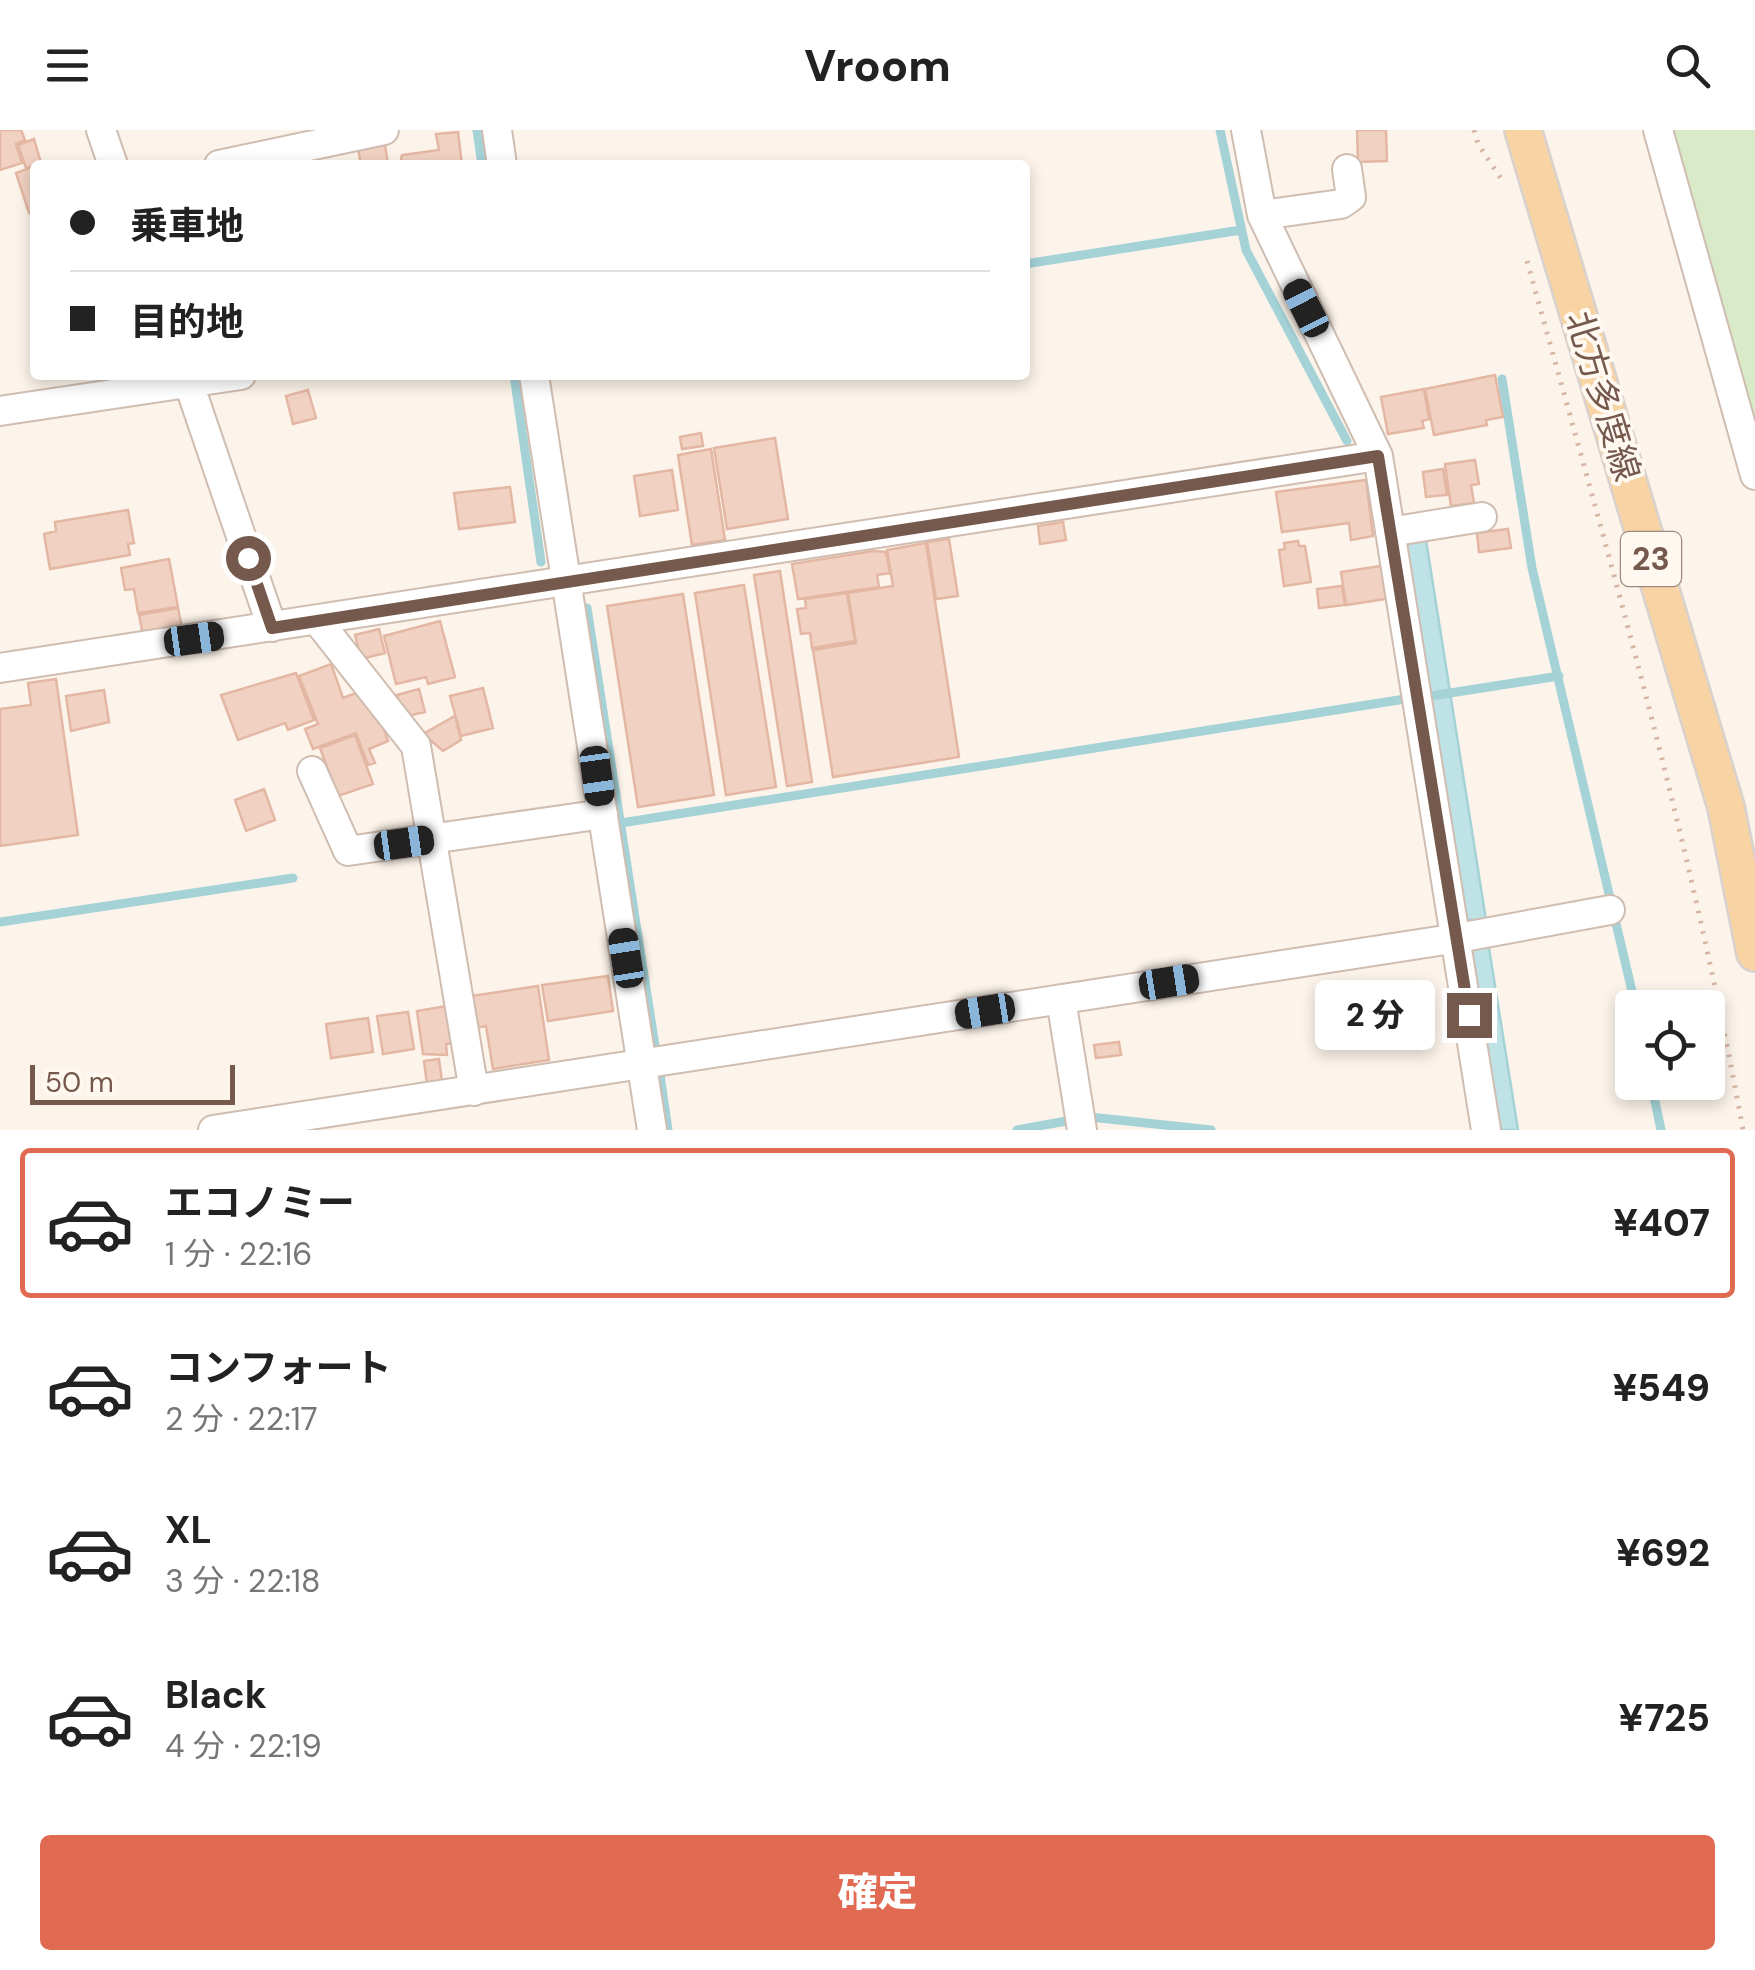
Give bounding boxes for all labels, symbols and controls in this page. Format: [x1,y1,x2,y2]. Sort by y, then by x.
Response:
text: Vroom [804,36,951,95]
icon: menu [40,38,95,93]
icon: search [1660,38,1715,93]
text: 乗車地 [130,201,244,251]
car [1279,274,1333,342]
text: 目的地 [130,297,244,347]
street label: 北方多度線 [1555,306,1651,486]
road number: 23 [1621,532,1681,586]
route start [226,536,271,581]
car [162,620,226,658]
car [578,744,616,808]
car [372,824,436,862]
car [606,926,646,990]
car [1137,962,1201,1002]
callout: 2 分 [1314,980,1434,1050]
map controls [1615,990,1725,1100]
button: locate [1615,990,1725,1100]
car [953,991,1017,1031]
route end [1447,993,1492,1038]
text: 2 分 [1346,994,1404,1036]
scale bar [30,1060,235,1104]
text: 50 m [45,1064,114,1101]
icon: car [45,1178,135,1268]
text: エコノミー [165,1178,355,1228]
text: ¥407 [1613,1198,1710,1248]
text: 1 分 · 22:16 [165,1233,312,1275]
icon: car [45,1343,135,1433]
text: コンフォート [165,1343,392,1393]
text: ¥549 [1612,1363,1710,1413]
text: 2 分 · 22:17 [165,1398,318,1440]
text: XL [165,1505,212,1555]
icon: car [45,1508,135,1598]
text: ¥692 [1616,1528,1710,1578]
text: 3 分 · 22:18 [165,1560,321,1602]
text: Black [165,1670,267,1720]
icon: car [45,1673,135,1763]
text: ¥725 [1618,1693,1710,1743]
text: 4 分 · 22:19 [165,1725,322,1767]
button: 確定 [40,1835,1715,1950]

